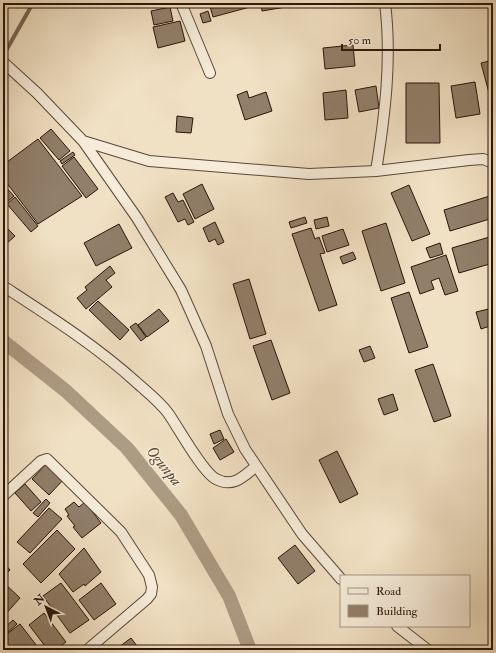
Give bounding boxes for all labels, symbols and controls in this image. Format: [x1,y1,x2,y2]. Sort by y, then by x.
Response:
scale bar [342,26,440,52]
text: 50 m [348,33,372,48]
water label: Ogunpa [142,442,186,490]
legend [340,575,470,627]
text: Road [376,584,401,599]
north arrow [26,587,66,627]
text: N [31,591,49,609]
text: Building [376,604,419,619]

